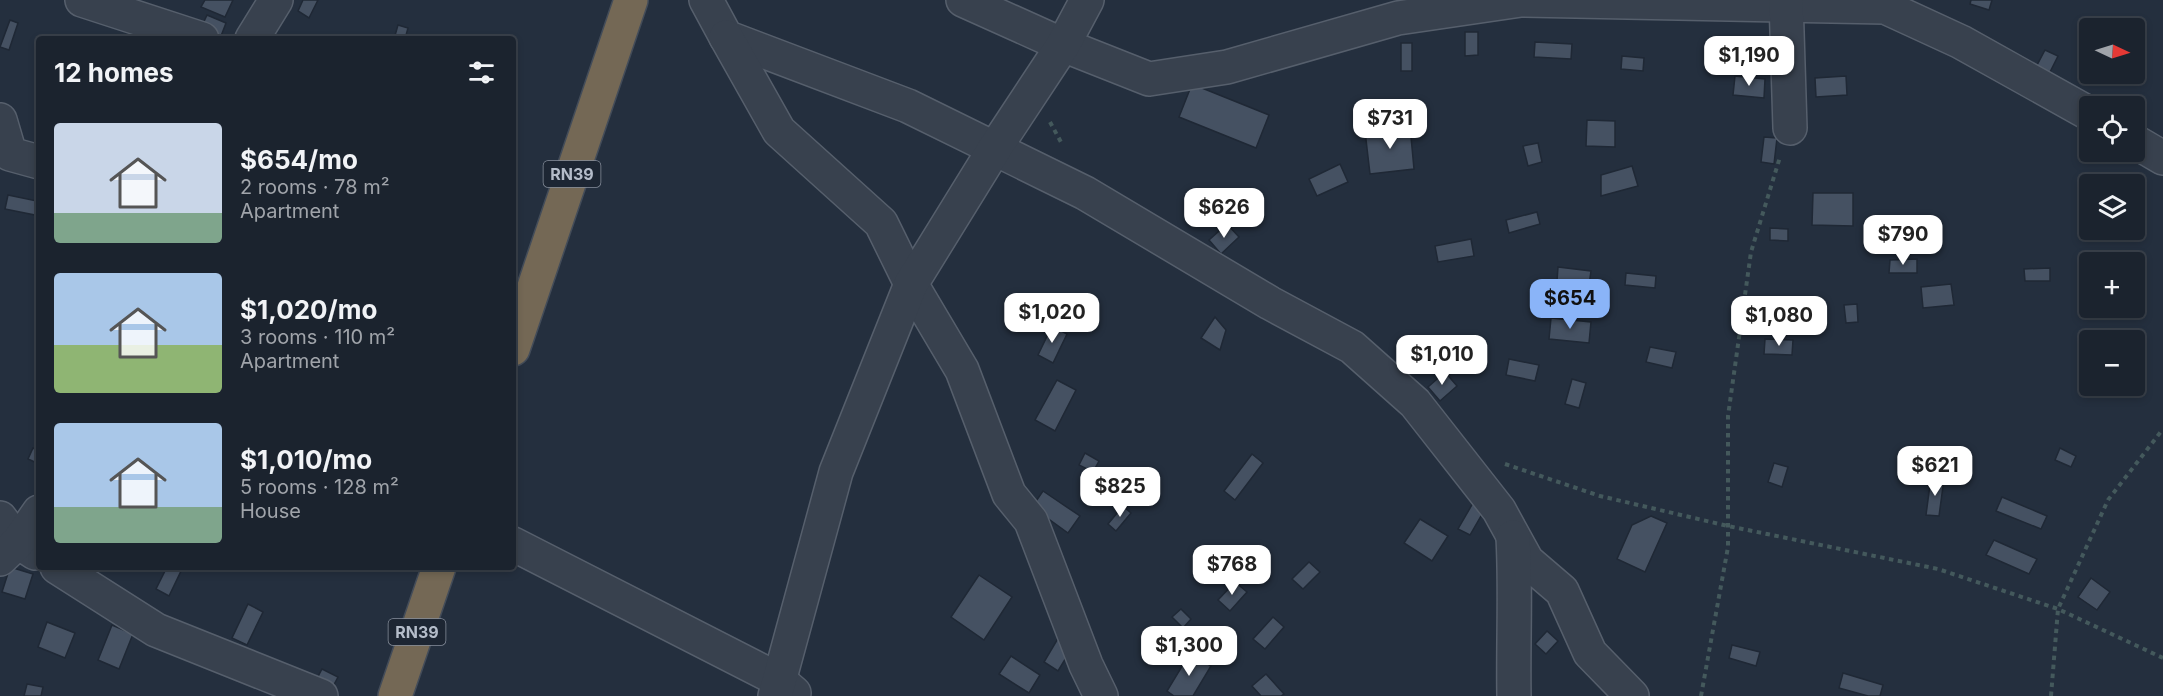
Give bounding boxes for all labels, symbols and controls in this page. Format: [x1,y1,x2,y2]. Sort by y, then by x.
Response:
north arrow [2079,18,2145,84]
map controls [2079,18,2145,396]
pin: $1,190 [1700,36,1798,87]
text: $1,190 [1718,43,1780,67]
icon: filters [465,56,498,89]
text: 12 homes [54,57,174,88]
button: locate [2079,96,2145,162]
pin: $731 [1354,99,1426,150]
text: $731 [1367,106,1413,130]
text: $654/mo [240,144,358,175]
icon: home [102,147,174,219]
road number: RN39 [544,161,600,187]
button: layers [2079,174,2145,240]
text: 2 rooms · 78 m² [240,175,389,199]
pin: $626 [1188,188,1260,239]
text: $626 [1198,195,1250,219]
text: Apartment [240,199,339,223]
pin: $790 [1867,215,1939,266]
text: $790 [1877,222,1929,246]
button: + [2079,252,2145,318]
pin: $654 [1534,279,1606,330]
text: $654 [1544,286,1596,310]
pin: $1,020 [1003,293,1101,344]
text: $1,020/mo [240,294,377,325]
pin: $1,080 [1730,296,1828,347]
icon: home [102,297,174,369]
text: $1,020 [1018,300,1086,324]
text: $1,080 [1745,303,1813,327]
text: 3 rooms · 110 m² [240,325,395,349]
button: − [2079,330,2145,396]
pin: $1,010 [1393,335,1491,386]
text: $1,010 [1410,342,1474,366]
text: Apartment [240,349,339,373]
text: $1,010/mo [240,444,372,475]
pin: $621 [1899,446,1971,497]
icon: home [102,447,174,519]
text: $621 [1911,453,1959,477]
pin: $825 [1084,467,1156,518]
text: $825 [1094,474,1146,498]
text: 5 rooms · 128 m² [240,475,399,499]
text: House [240,499,301,523]
pin: $768 [1196,545,1268,596]
text: $768 [1207,552,1257,576]
road number: RN39 [388,619,446,645]
pin: $1,300 [1140,626,1238,677]
text: $1,300 [1155,633,1223,657]

